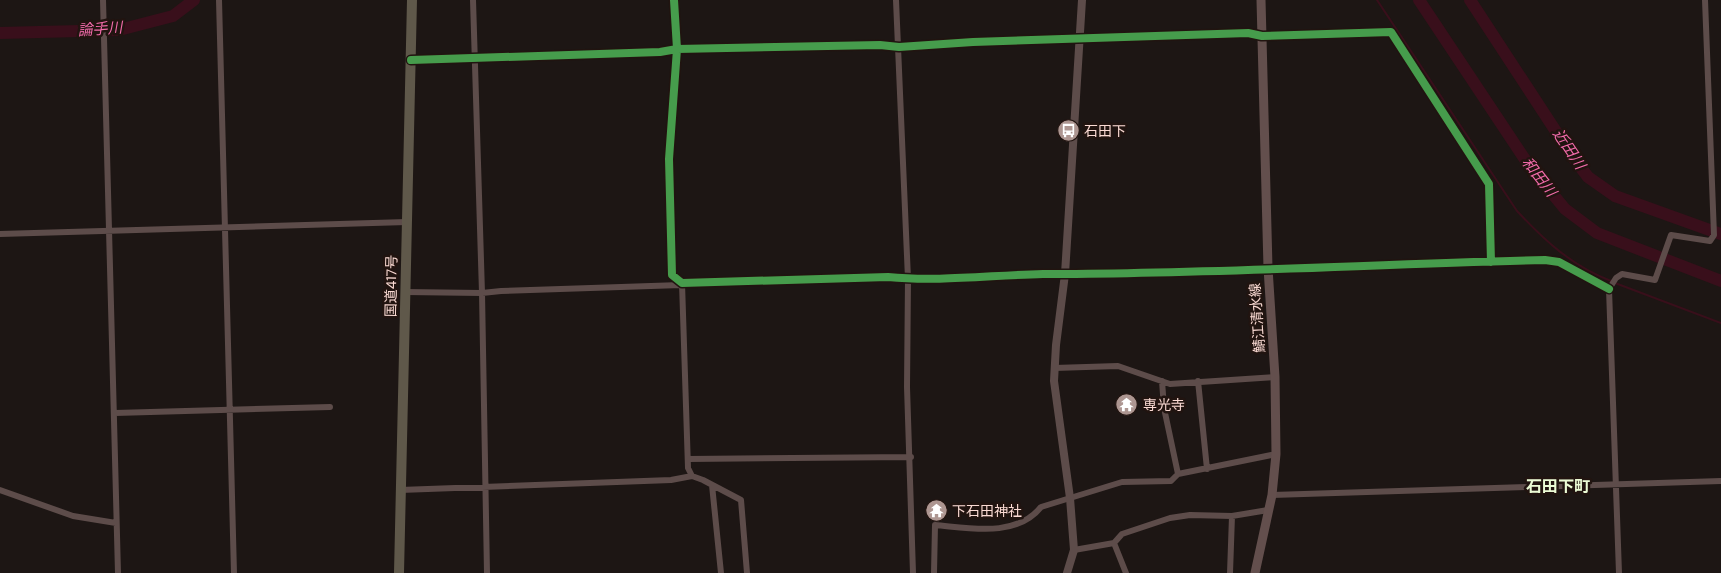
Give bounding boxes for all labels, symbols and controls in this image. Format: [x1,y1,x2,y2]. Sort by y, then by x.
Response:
water label: 論手川 [77,17,125,41]
bus stop icon: 石田下 [1056,119,1080,143]
place label: 石田下 [1084,122,1126,140]
water label: 近田川 [1548,125,1591,175]
water label: 和田川 [1517,153,1562,202]
street label: 国道417号 [381,255,401,317]
street label: 鯖江清水線 [1246,282,1268,354]
temple icon: 専光寺 [1115,393,1139,417]
place label: 専光寺 [1143,396,1185,414]
district label: 石田下町 [1526,476,1590,497]
temple icon: 下石田神社 [924,499,948,523]
place label: 下石田神社 [952,502,1022,520]

